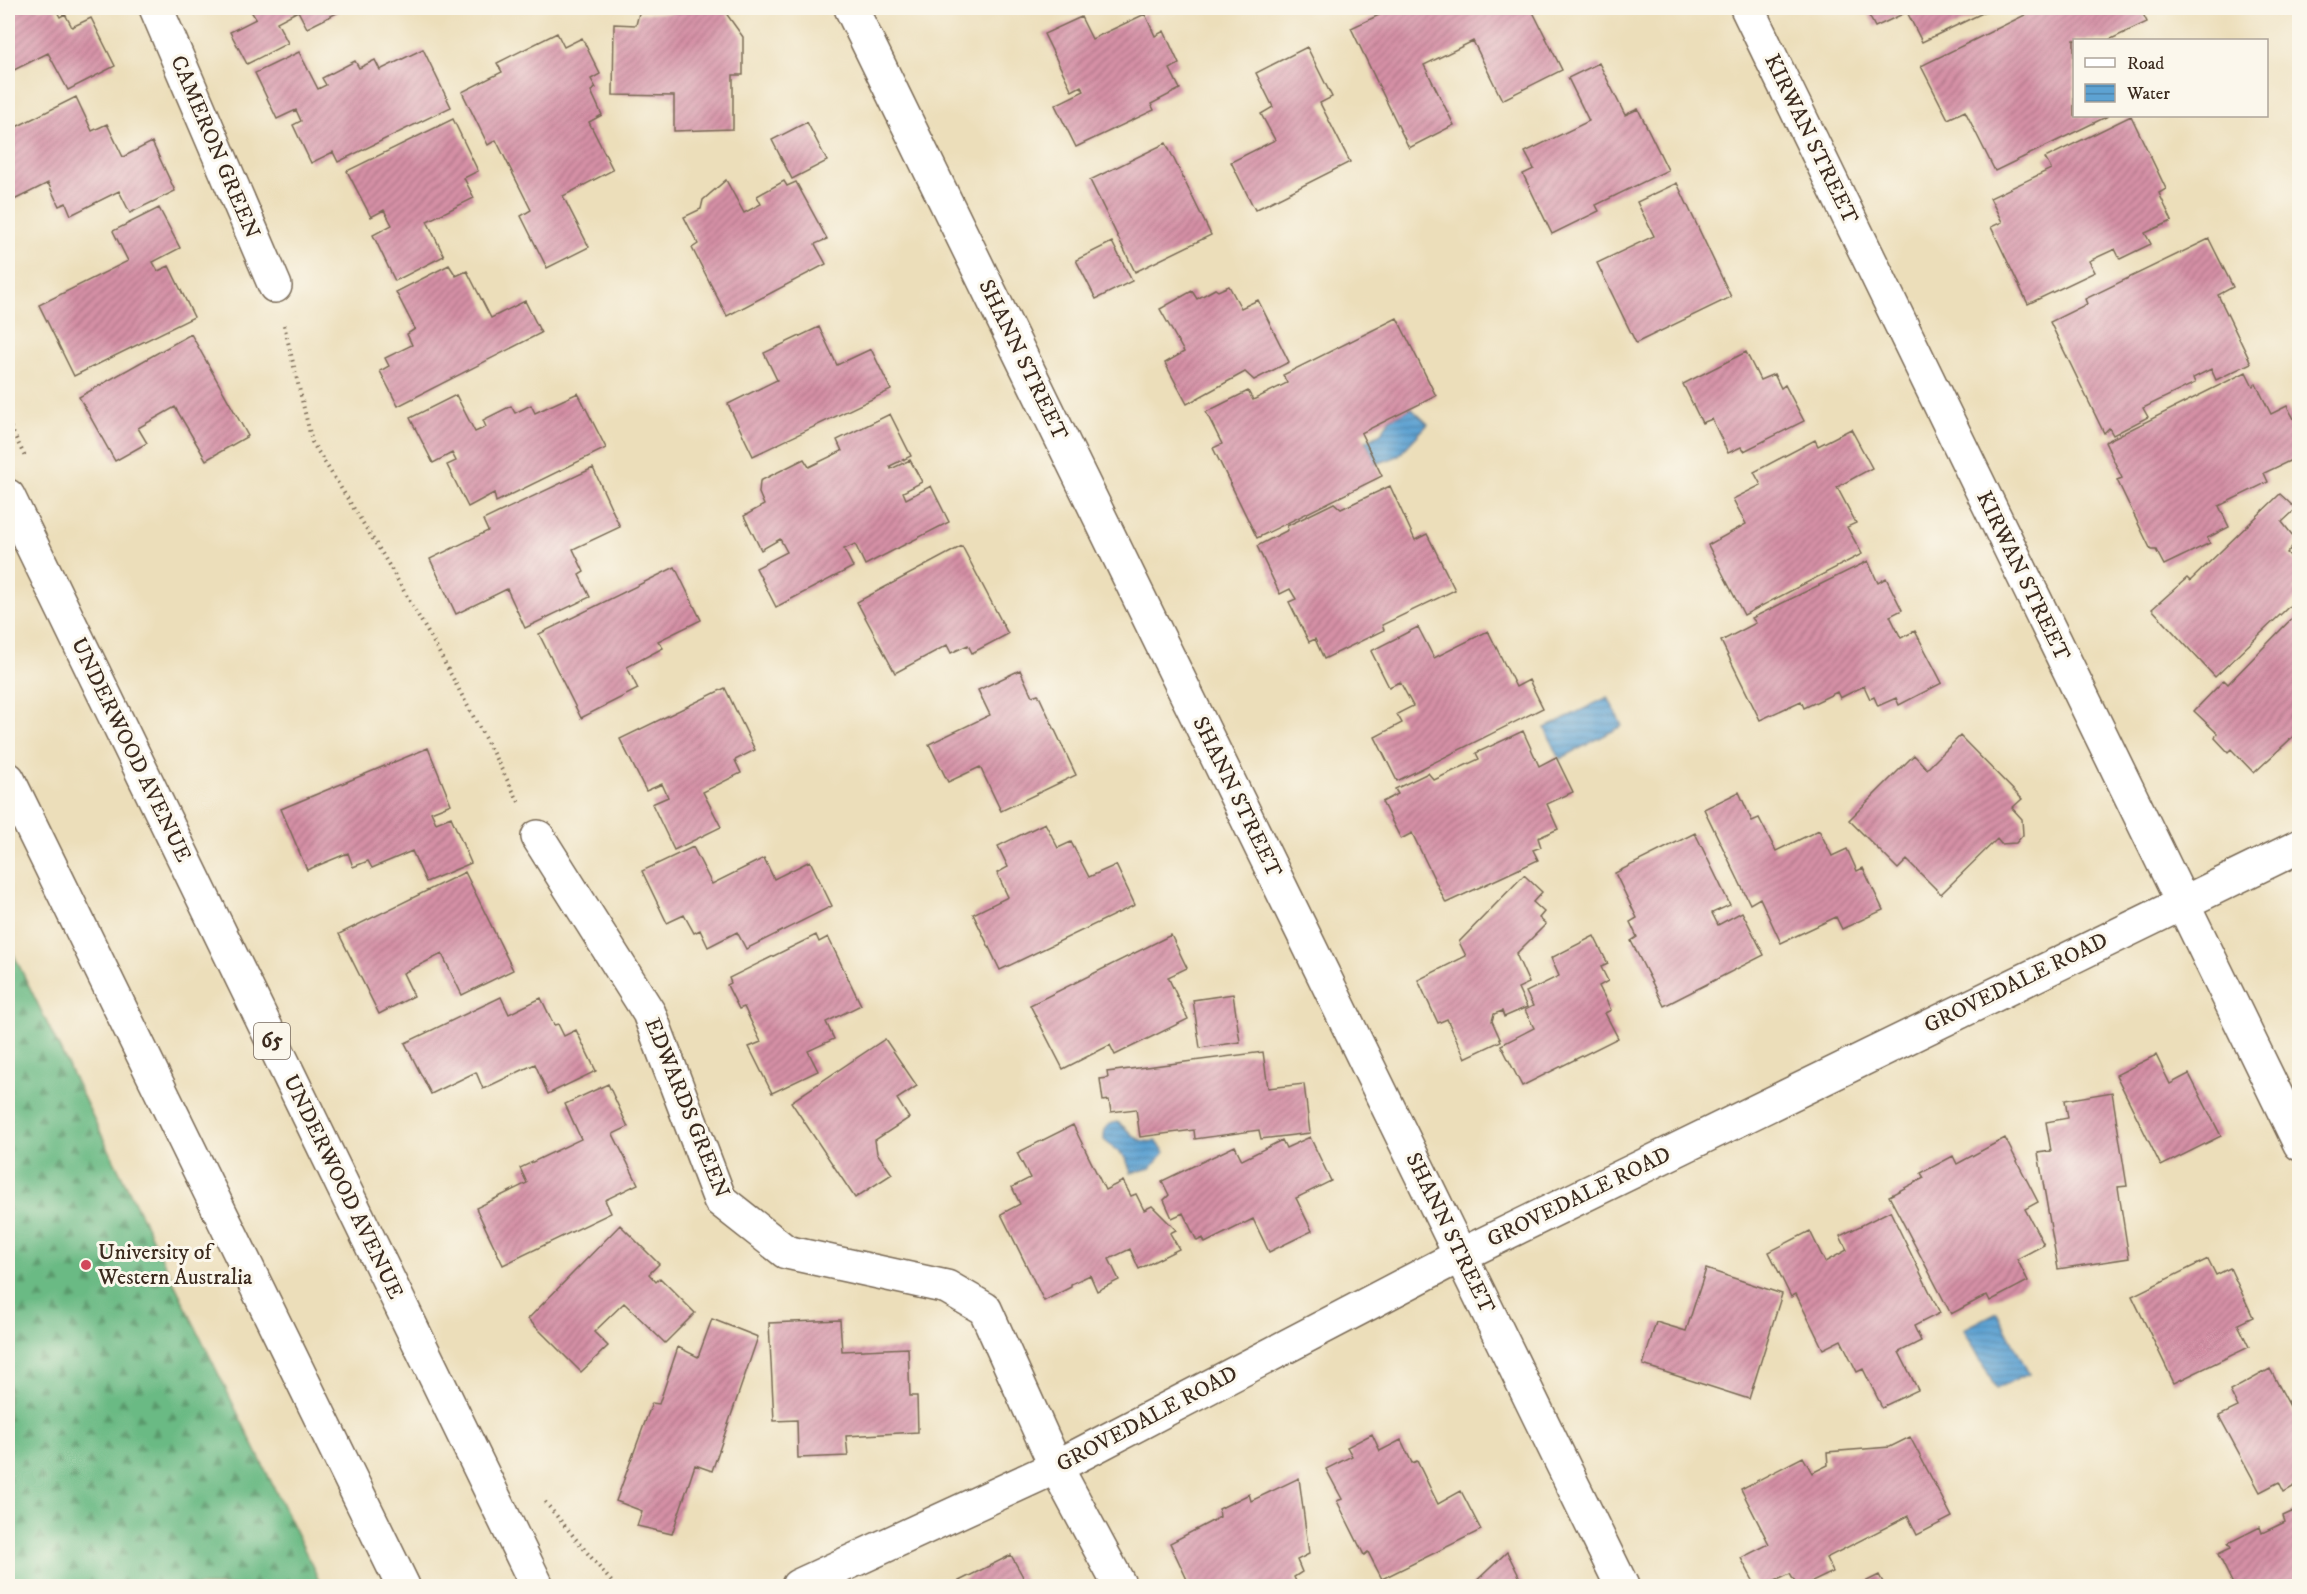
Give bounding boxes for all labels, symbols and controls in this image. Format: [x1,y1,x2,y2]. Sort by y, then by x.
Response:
legend [2073,39,2268,117]
street label: KIRWAN STREET [1758,50,1864,229]
street label: CAMERON GREEN [164,51,266,243]
text: Road [2127,53,2164,75]
text: Water [2126,83,2170,105]
street label: SHANN STREET [972,275,1074,445]
street label: KIRWAN STREET [1970,487,2076,666]
street label: UNDERWOOD AVENUE [65,633,197,867]
street label: SHANN STREET [1186,712,1288,882]
street label: GROVEDALE ROAD [1920,927,2112,1039]
street label: EDWARDS GREEN [639,1014,735,1202]
road number: 65 [254,1023,290,1059]
street label: UNDERWOOD AVENUE [277,1070,409,1304]
street label: GROVEDALE ROAD [1483,1141,1675,1253]
street label: SHANN STREET [1399,1148,1501,1318]
place label: University of Western Australia [97,1239,253,1291]
marker: University of Western Australia [79,1258,93,1272]
street label: GROVEDALE ROAD [1052,1360,1242,1478]

